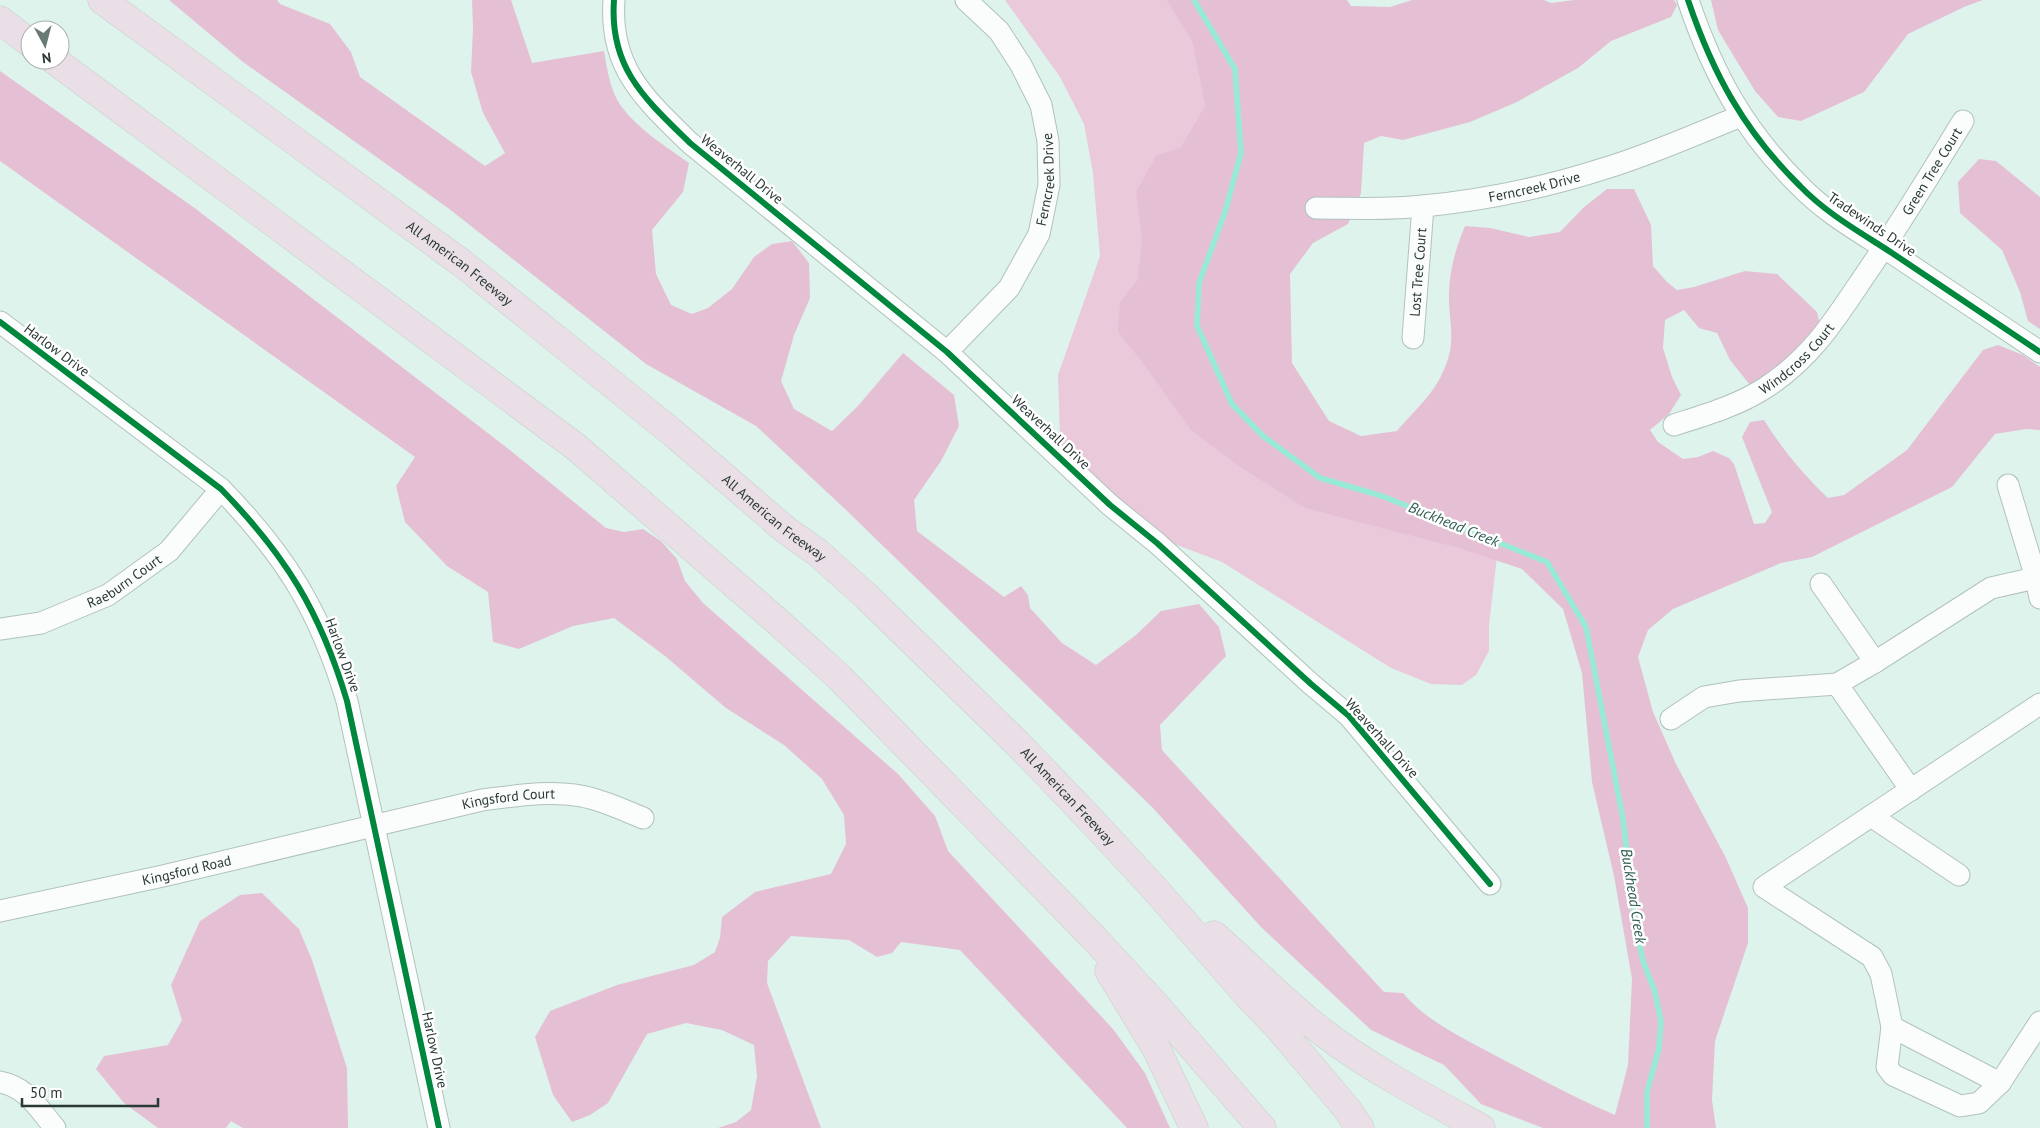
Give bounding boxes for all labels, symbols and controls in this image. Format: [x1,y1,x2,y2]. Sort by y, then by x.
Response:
north arrow [20,20,70,70]
text: N [41,48,52,67]
street label: Green Tree Court [1898,124,1966,219]
street label: Weaverhall Drive [697,130,787,208]
street label: Ferncreek Drive [1032,132,1058,228]
street label: Ferncreek Drive [1487,167,1582,206]
street label: Tradewinds Drive [1824,188,1920,260]
street label: All American Freeway [403,217,517,310]
street label: Lost Tree Court [1406,227,1430,317]
street label: Harlow Drive [21,319,93,381]
street label: Windcross Court [1756,319,1838,398]
street label: Weaverhall Drive [1008,391,1094,473]
street label: All American Freeway [718,470,831,566]
water label: Buckhead Creek [1406,497,1503,551]
street label: Raeburn Court [84,550,165,612]
street label: Harlow Drive [321,615,365,695]
street label: Weaverhall Drive [1341,694,1423,782]
street label: All American Freeway [1017,743,1119,850]
street label: Kingsford Court [460,784,555,814]
water label: Buckhead Creek [1617,847,1651,946]
street label: Kingsford Road [140,851,233,889]
street label: Harlow Drive [418,1010,452,1090]
scale bar [22,1076,159,1108]
text: 50 m [30,1083,63,1102]

